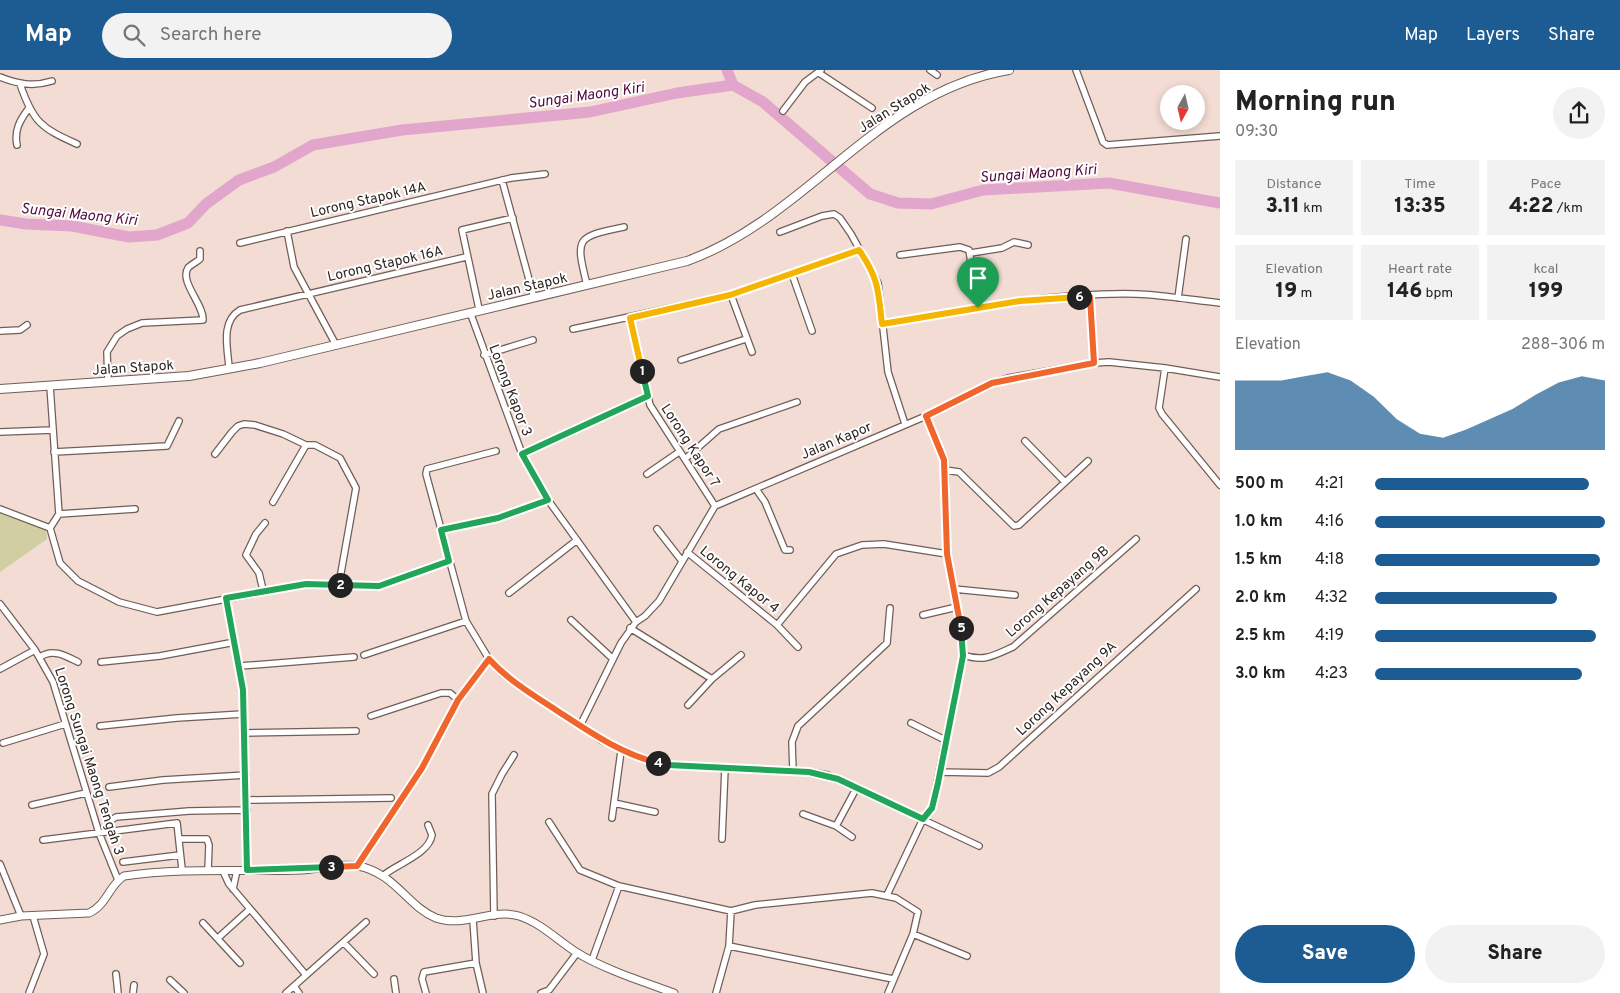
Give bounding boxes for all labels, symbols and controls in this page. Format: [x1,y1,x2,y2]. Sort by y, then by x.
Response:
search box [102,13,452,58]
text: Map [25,20,72,50]
icon: search [120,21,148,49]
text: Search here [160,23,261,47]
text: Map [1404,24,1438,47]
text: Layers [1466,24,1520,47]
text: Share [1548,24,1595,47]
water label: Sungai Maong Kiri [527,79,647,114]
street label: Jalan Stapok [856,79,934,137]
north arrow [1160,85,1205,130]
map controls [1160,85,1205,130]
text: Morning run [1235,85,1396,121]
button: share [1553,87,1605,139]
text: 09:30 [1235,122,1278,142]
water label: Sungai Maong Kiri [979,161,1098,188]
text: Distance [1267,176,1321,193]
text: Time [1404,176,1436,193]
text: Pace [1531,176,1561,193]
street label: Lorong Stapok 14A [309,179,428,222]
text: 3.11 [1265,193,1300,220]
text: 13:35 [1394,193,1446,220]
text: 4:22 [1509,193,1554,220]
water label: Sungai Maong Kiri [20,200,139,231]
text: km [1300,200,1323,217]
text: /km [1554,200,1583,217]
street label: Lorong Stapok 16A [326,243,445,286]
pin [957,257,999,308]
text: Elevation [1265,261,1323,278]
text: Heart rate [1388,261,1452,278]
text: kcal [1534,261,1558,278]
icon: arrive [964,264,992,292]
street label: Jalan Stapok [486,270,569,305]
text: 19 [1276,278,1297,305]
text: 146 [1387,278,1422,305]
text: 199 [1529,278,1563,305]
pin: 6 [1066,284,1092,310]
text: m [1297,285,1312,302]
text: bpm [1422,285,1453,302]
text: 6 [1075,289,1084,306]
text: Elevation [1235,335,1301,355]
text: 288–306 m [1521,335,1605,355]
street label: Lorong Kapor 3 [484,342,535,439]
street label: Jalan Stapok [92,357,174,380]
pin: 1 [630,358,654,384]
text: 1 [640,363,645,380]
street label: Lorong Kapor 7 [657,401,723,491]
street label: Jalan Kapor [799,419,875,464]
text: 500 m [1235,474,1284,494]
text: 4:21 [1315,474,1344,494]
text: 1.0 km [1235,512,1283,532]
text: 4:16 [1315,512,1344,532]
street label: Lorong Kapor 4 [696,543,782,617]
street label: Lorong Kepayang 9B [1003,543,1113,642]
text: 1.5 km [1235,550,1282,570]
text: 4:18 [1315,550,1344,570]
pin: 2 [328,572,352,598]
text: 2 [336,577,345,594]
text: 2.0 km [1235,588,1286,608]
text: 4:32 [1315,588,1348,608]
pin: 5 [948,616,974,640]
text: 5 [957,620,966,637]
text: 2.5 km [1235,626,1285,646]
text: 4:19 [1315,626,1344,646]
street label: Lorong Kepayang 9A [1013,638,1121,740]
text: 3.0 km [1235,664,1286,684]
text: 4:23 [1315,664,1348,684]
street label: Lorong Sungai Maong Tengah 3 [50,665,127,858]
pin: 4 [646,750,670,776]
text: 4 [654,755,663,772]
pin: 3 [318,854,344,880]
text: 3 [327,859,336,876]
button: Save [1235,925,1415,983]
button: Share [1425,925,1605,983]

